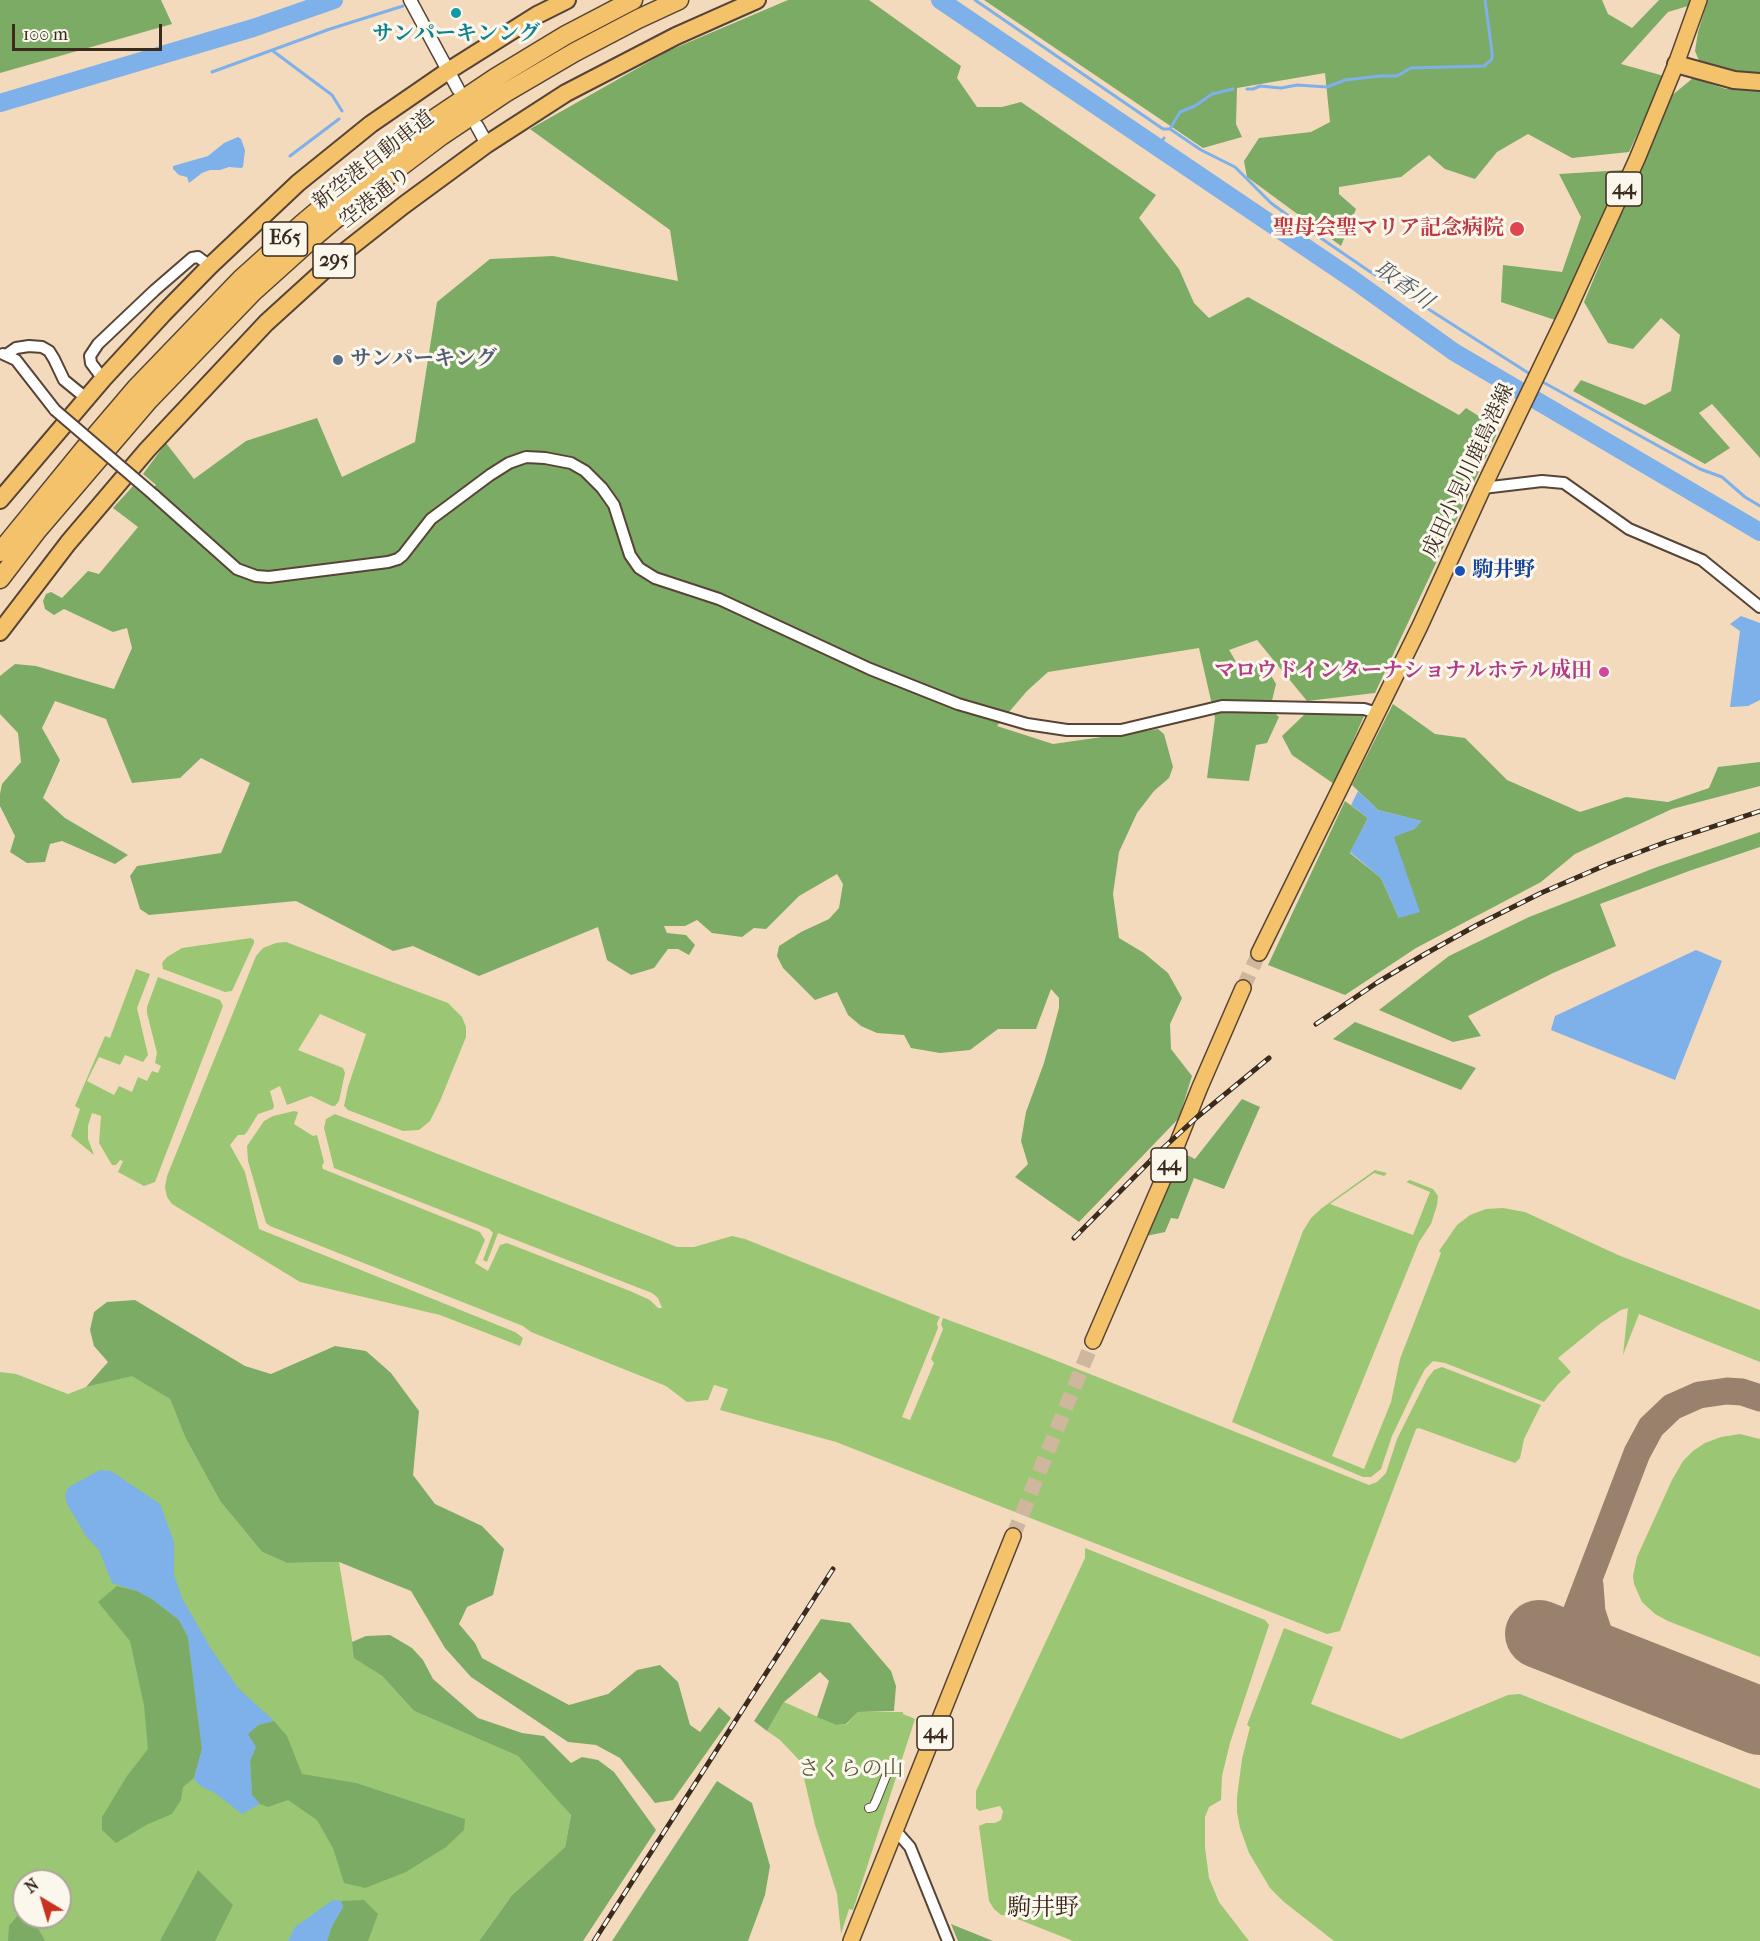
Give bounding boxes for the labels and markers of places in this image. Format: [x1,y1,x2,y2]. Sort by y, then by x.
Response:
marker: サンパーキンング [449,6,463,20]
place label: サンパーキンング [372,22,540,48]
place label: 聖母会聖マリア記念病院 [1273,216,1504,242]
marker: 聖母会聖マリア記念病院 [1508,220,1526,238]
place label: サンパーキング [350,347,497,373]
marker: サンパーキング [331,353,345,367]
place label: 駒井野 [1472,558,1535,584]
marker: 駒井野 [1453,564,1467,578]
place label: マロウドインターナショナルホテル成田 [1214,659,1592,685]
marker: マロウドインターナショナルホテル成田 [1597,665,1611,679]

